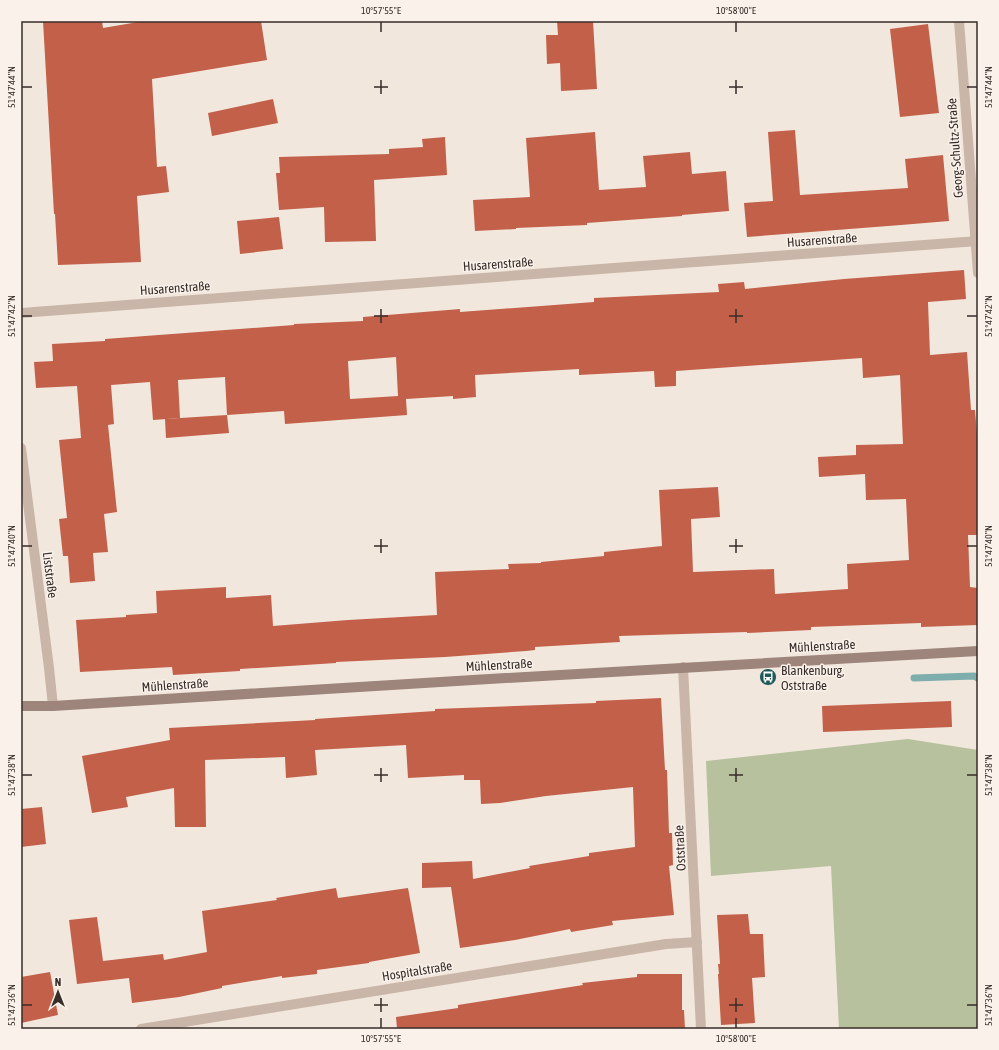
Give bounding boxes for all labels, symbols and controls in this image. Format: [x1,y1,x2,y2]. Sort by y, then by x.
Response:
text: 10°57'55"E [361,5,402,16]
text: 10°58'00"E [716,5,757,16]
text: 51°47'44"N [6,66,17,108]
text: 51°47'44"N [983,66,994,108]
street label: Georg-Schultz-Straße [944,98,966,198]
street label: Husarenstraße [786,230,858,250]
street label: Husarenstraße [462,254,534,274]
street label: Husarenstraße [139,278,211,298]
text: 51°47'42"N [6,295,17,337]
text: 51°47'42"N [983,295,994,337]
text: 51°47'40"N [6,525,17,567]
text: 51°47'40"N [983,525,994,567]
street label: Liststraße [40,551,60,599]
street label: Mühlenstraße [788,637,856,655]
street label: Mühlenstraße [465,656,533,674]
place label: Blankenburg, Oststraße [781,663,844,693]
bus stop icon: Blankenburg, Oststraße [758,667,778,687]
street label: Mühlenstraße [141,675,209,695]
text: 51°47'38"N [6,754,17,796]
text: 51°47'38"N [983,754,994,796]
street label: Oststraße [671,825,689,871]
street label: Hospitalstraße [381,958,453,984]
north arrow [38,972,78,1012]
text: N [55,976,61,988]
text: 51°47'36"N [6,984,17,1026]
text: 51°47'36"N [983,984,994,1026]
text: 10°57'55"E [361,1033,402,1044]
text: 10°58'00"E [716,1033,757,1044]

